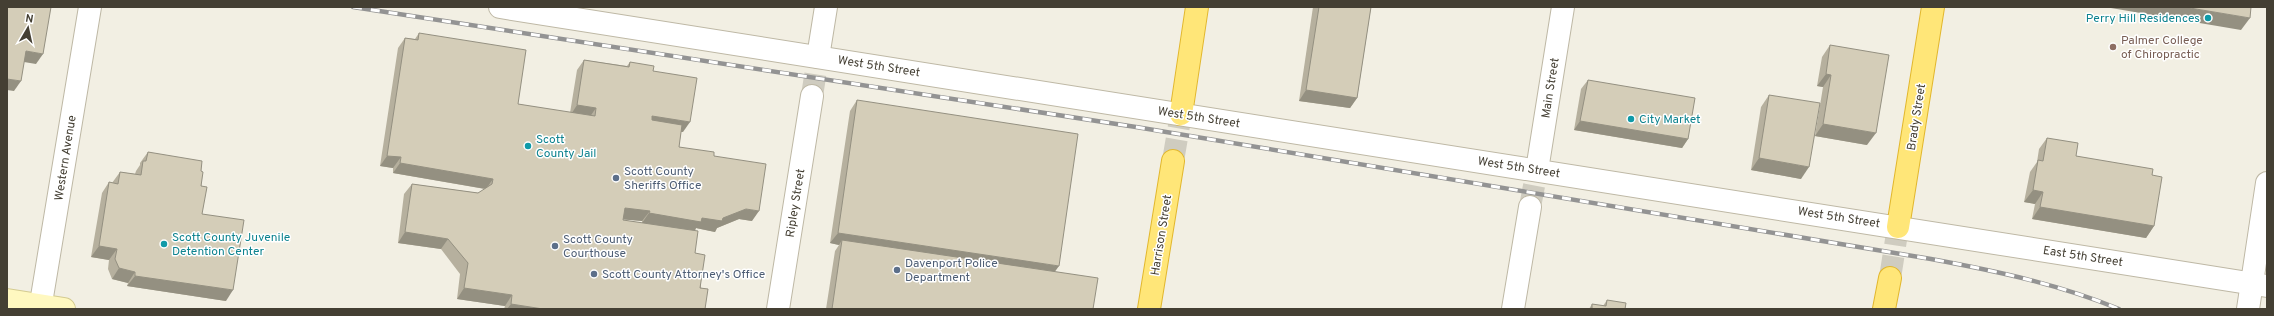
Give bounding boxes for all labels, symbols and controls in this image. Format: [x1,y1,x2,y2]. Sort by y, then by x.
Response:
north arrow [8,8,48,48]
place label: Perry Hill Residences [2086,11,2200,27]
text: N [24,12,34,27]
marker: Perry Hill Residences [2203,13,2213,23]
place label: Palmer College of Chiropractic [2121,33,2203,63]
marker: Palmer College of Chiropractic [2108,42,2118,52]
street label: West 5th Street [836,53,921,81]
street label: Main Street [1538,57,1564,120]
street label: Brady Street [1904,82,1930,152]
street label: West 5th Street [1156,104,1241,132]
place label: City Market [1639,112,1701,128]
street label: Western Avenue [51,114,81,202]
marker: City Market [1626,114,1636,124]
place label: Scott County Jail [536,132,596,162]
marker: Scott County Jail [523,141,533,151]
street label: West 5th Street [1476,154,1561,182]
place label: Scott County Sheriffs Office [624,164,701,194]
street label: Ripley Street [783,168,809,239]
marker: Scott County Sheriffs Office [611,173,621,183]
street label: Harrison Street [1148,194,1176,277]
street label: West 5th Street [1796,204,1881,232]
place label: Scott County Juvenile Detention Center [172,230,290,260]
place label: Scott County Courthouse [563,232,633,262]
marker: Scott County Juvenile Detention Center [159,239,169,249]
marker: Scott County Courthouse [550,241,560,251]
street label: East 5th Street [2042,243,2124,271]
place label: Davenport Police Department [905,256,998,286]
marker: Davenport Police Department [892,265,902,275]
place label: Scott County Attorney's Office [602,267,765,283]
marker: Scott County Attorney's Office [589,269,599,279]

